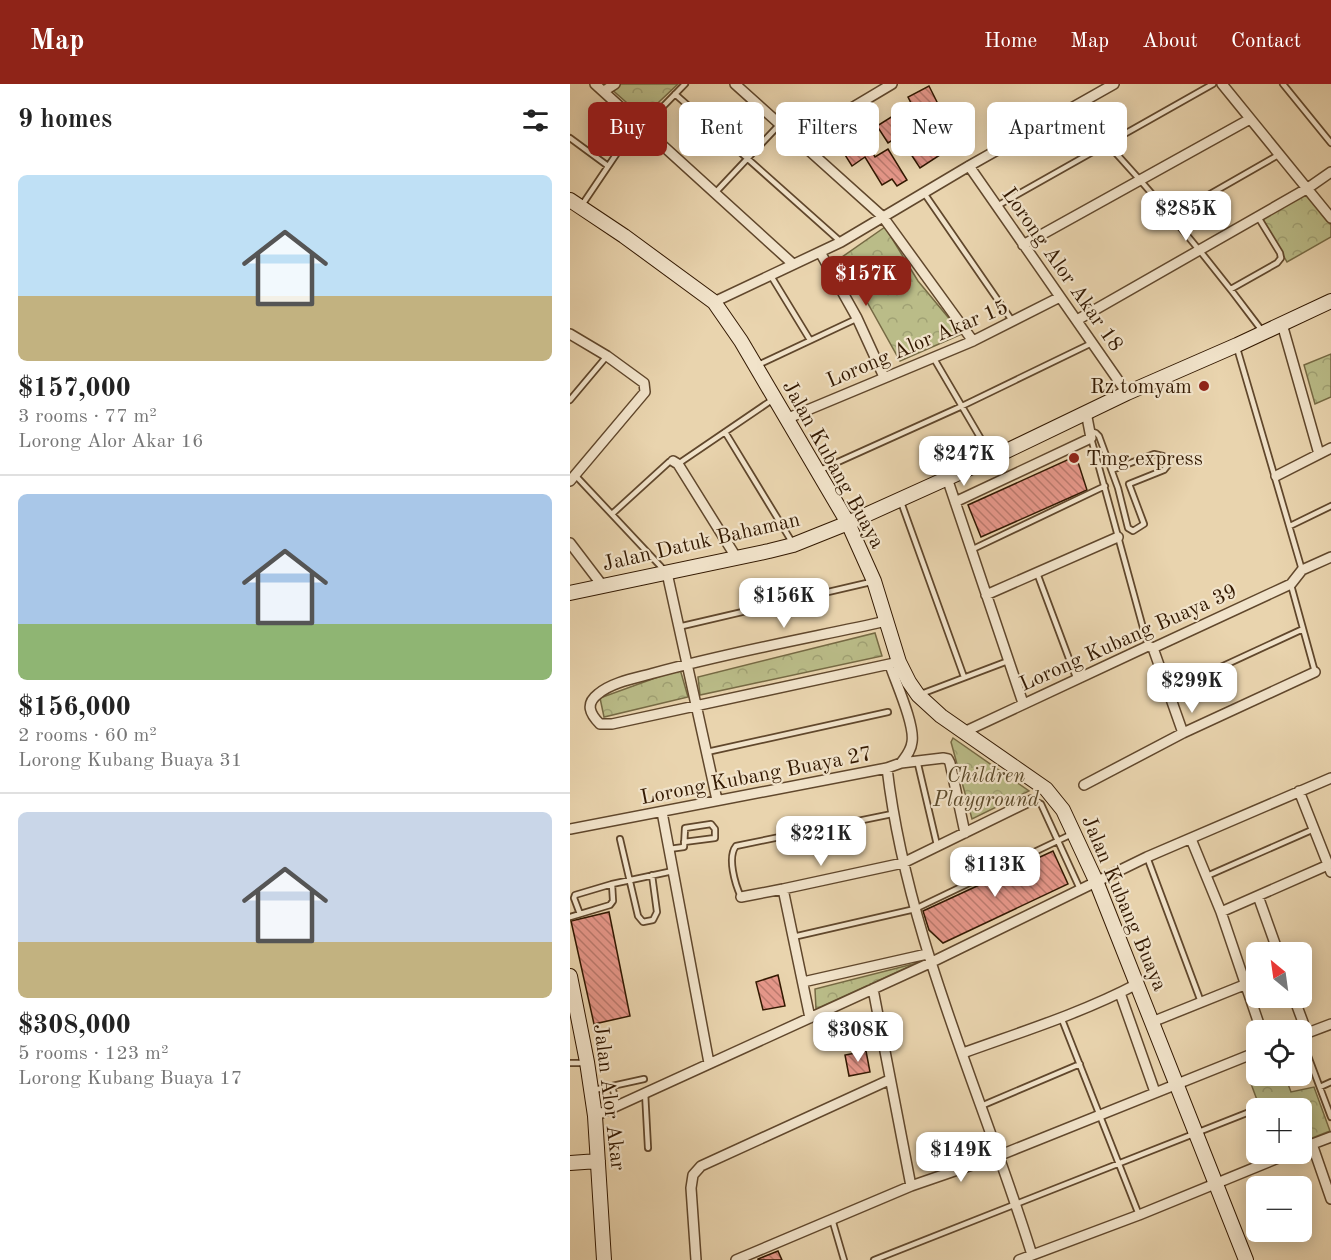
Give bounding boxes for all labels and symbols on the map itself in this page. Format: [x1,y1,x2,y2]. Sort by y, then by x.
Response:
street label: Lorong Alor Akar 18 [997,184,1126,356]
pin: $285K [1144,191,1228,242]
pin: $157K [824,256,908,307]
street label: Lorong Alor Akar 15 [824,297,1011,392]
street label: Jalan Kubang Buaya [778,377,888,552]
place label: Rz tomyam [1090,377,1192,398]
marker: Rz tomyam [1197,379,1211,393]
pin: $247K [922,436,1006,487]
place label: Tmg express [1086,449,1203,470]
marker: Tmg express [1067,451,1081,465]
street label: Jalan Datuk Bahaman [600,509,802,575]
pin: $156K [742,578,826,629]
street label: Lorong Kubang Buaya 39 [1017,581,1241,696]
pin: $299K [1150,663,1234,714]
street label: Lorong Kubang Buaya 27 [639,744,874,809]
park label: Children Playground [932,766,1040,811]
street label: Jalan Kubang Buaya [1077,813,1170,994]
pin: $221K [779,816,863,867]
pin: $113K [953,847,1037,898]
north arrow [1246,942,1312,1008]
pin: $308K [816,1012,900,1063]
street label: Jalan Alor Akar [589,1023,628,1172]
pin: $149K [919,1132,1003,1183]

